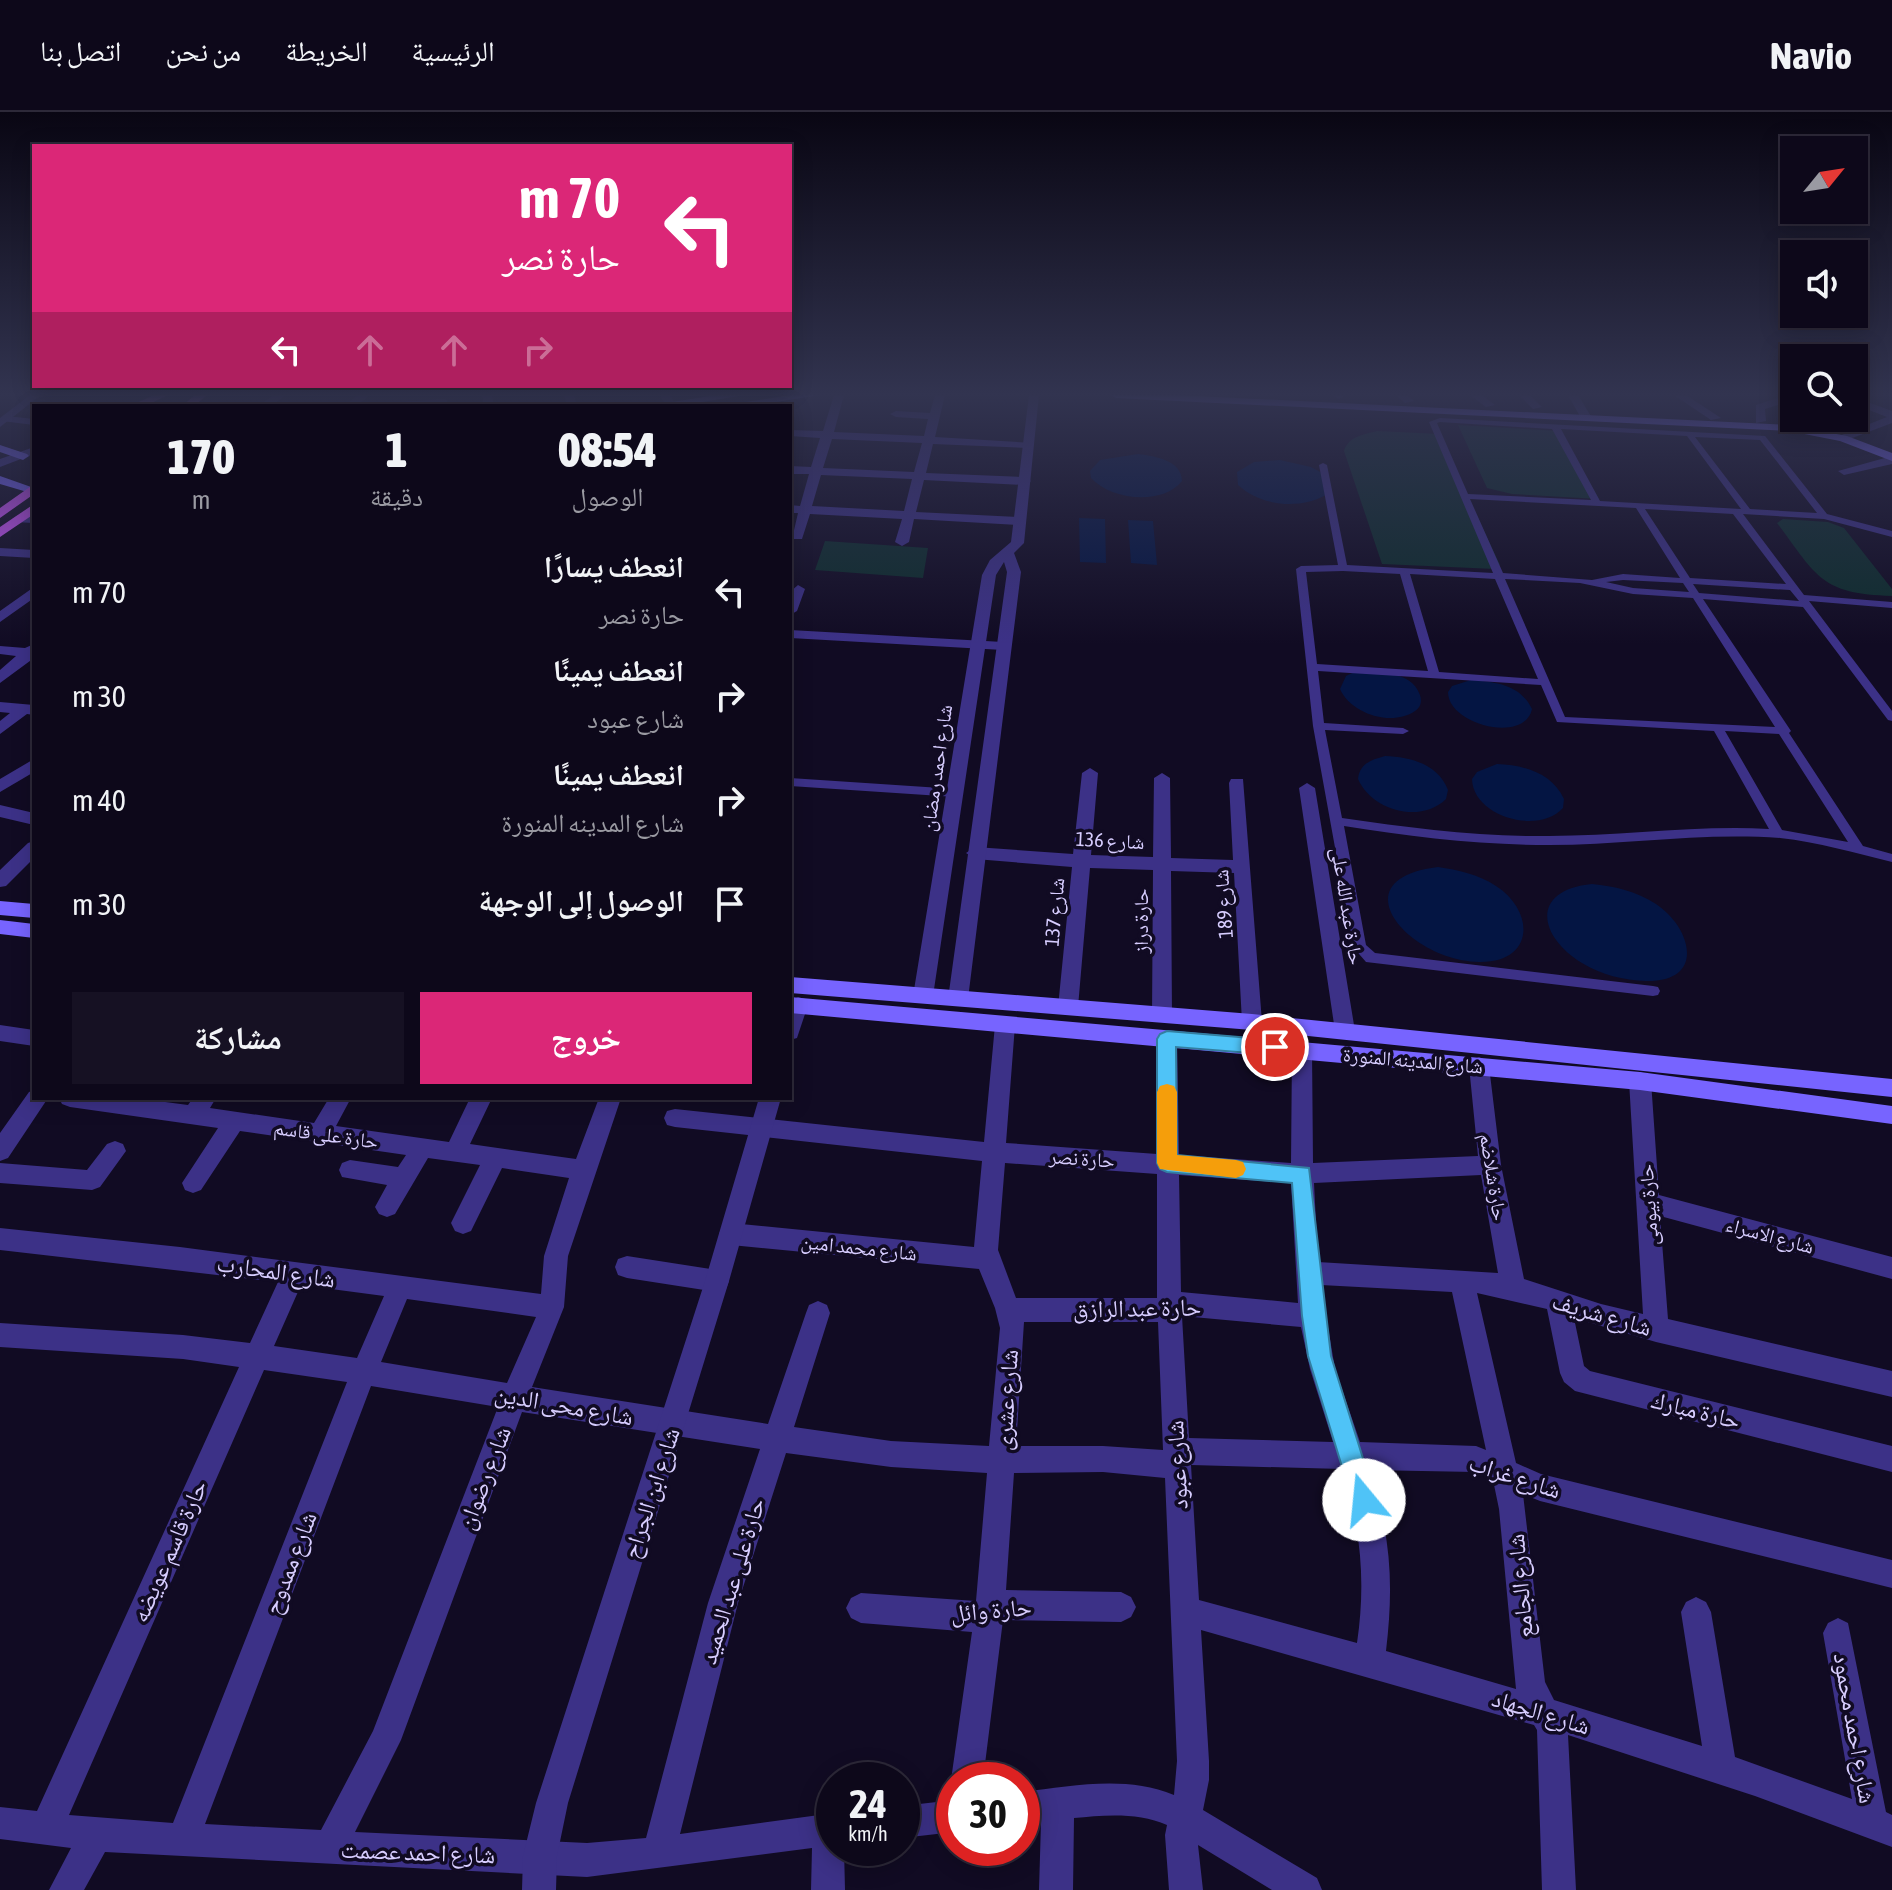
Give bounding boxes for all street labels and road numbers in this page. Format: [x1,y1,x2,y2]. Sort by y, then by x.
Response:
street label: شارع احمد رمضان [916,703,958,833]
street label: شارع 136 [1075,827,1145,855]
street label: حارة عبد الله على [1326,845,1369,967]
street label: شارع 189 [1209,869,1239,939]
street label: شارع 137 [1040,877,1070,948]
street label: حارة دراز [1129,888,1152,954]
street label: شارع المدينه المنورة [1342,1042,1484,1080]
street label: حارة على قاسم [272,1115,380,1156]
street label: حارة شلاضم [1473,1132,1512,1223]
street label: حارة نصر [1048,1144,1116,1172]
street label: حارة بيومى [1634,1163,1663,1246]
street label: شارع الاسراء [1723,1212,1817,1260]
street label: شارع محمد امين [800,1229,918,1267]
street label: شارع المحارب [215,1249,337,1295]
street label: شارع شريف [1549,1287,1655,1343]
street label: حارة عبد الرازق [1073,1293,1201,1324]
street label: شارع عشرى [989,1348,1025,1452]
street label: شارع محى الدين [492,1380,635,1432]
street label: حارة مبارك [1649,1386,1743,1435]
street label: شارع عبود [1161,1420,1195,1510]
street label: شارع رضوان [452,1423,518,1534]
street label: شارع ابن الجراح [617,1424,687,1562]
street label: شارع غراب [1465,1448,1564,1505]
street label: حارة قاسم عويضه [126,1476,215,1627]
street label: حارة على عبد الحميد [694,1495,771,1667]
street label: شارع ممدوح [258,1508,324,1619]
street label: شارع الجامع [1502,1533,1540,1639]
street label: حارة وائل [949,1593,1033,1628]
street label: شارع احمد محمود [1826,1651,1882,1806]
street label: شارع الجهاد [1488,1684,1593,1742]
street label: شارع احمد عصمت [340,1836,496,1870]

